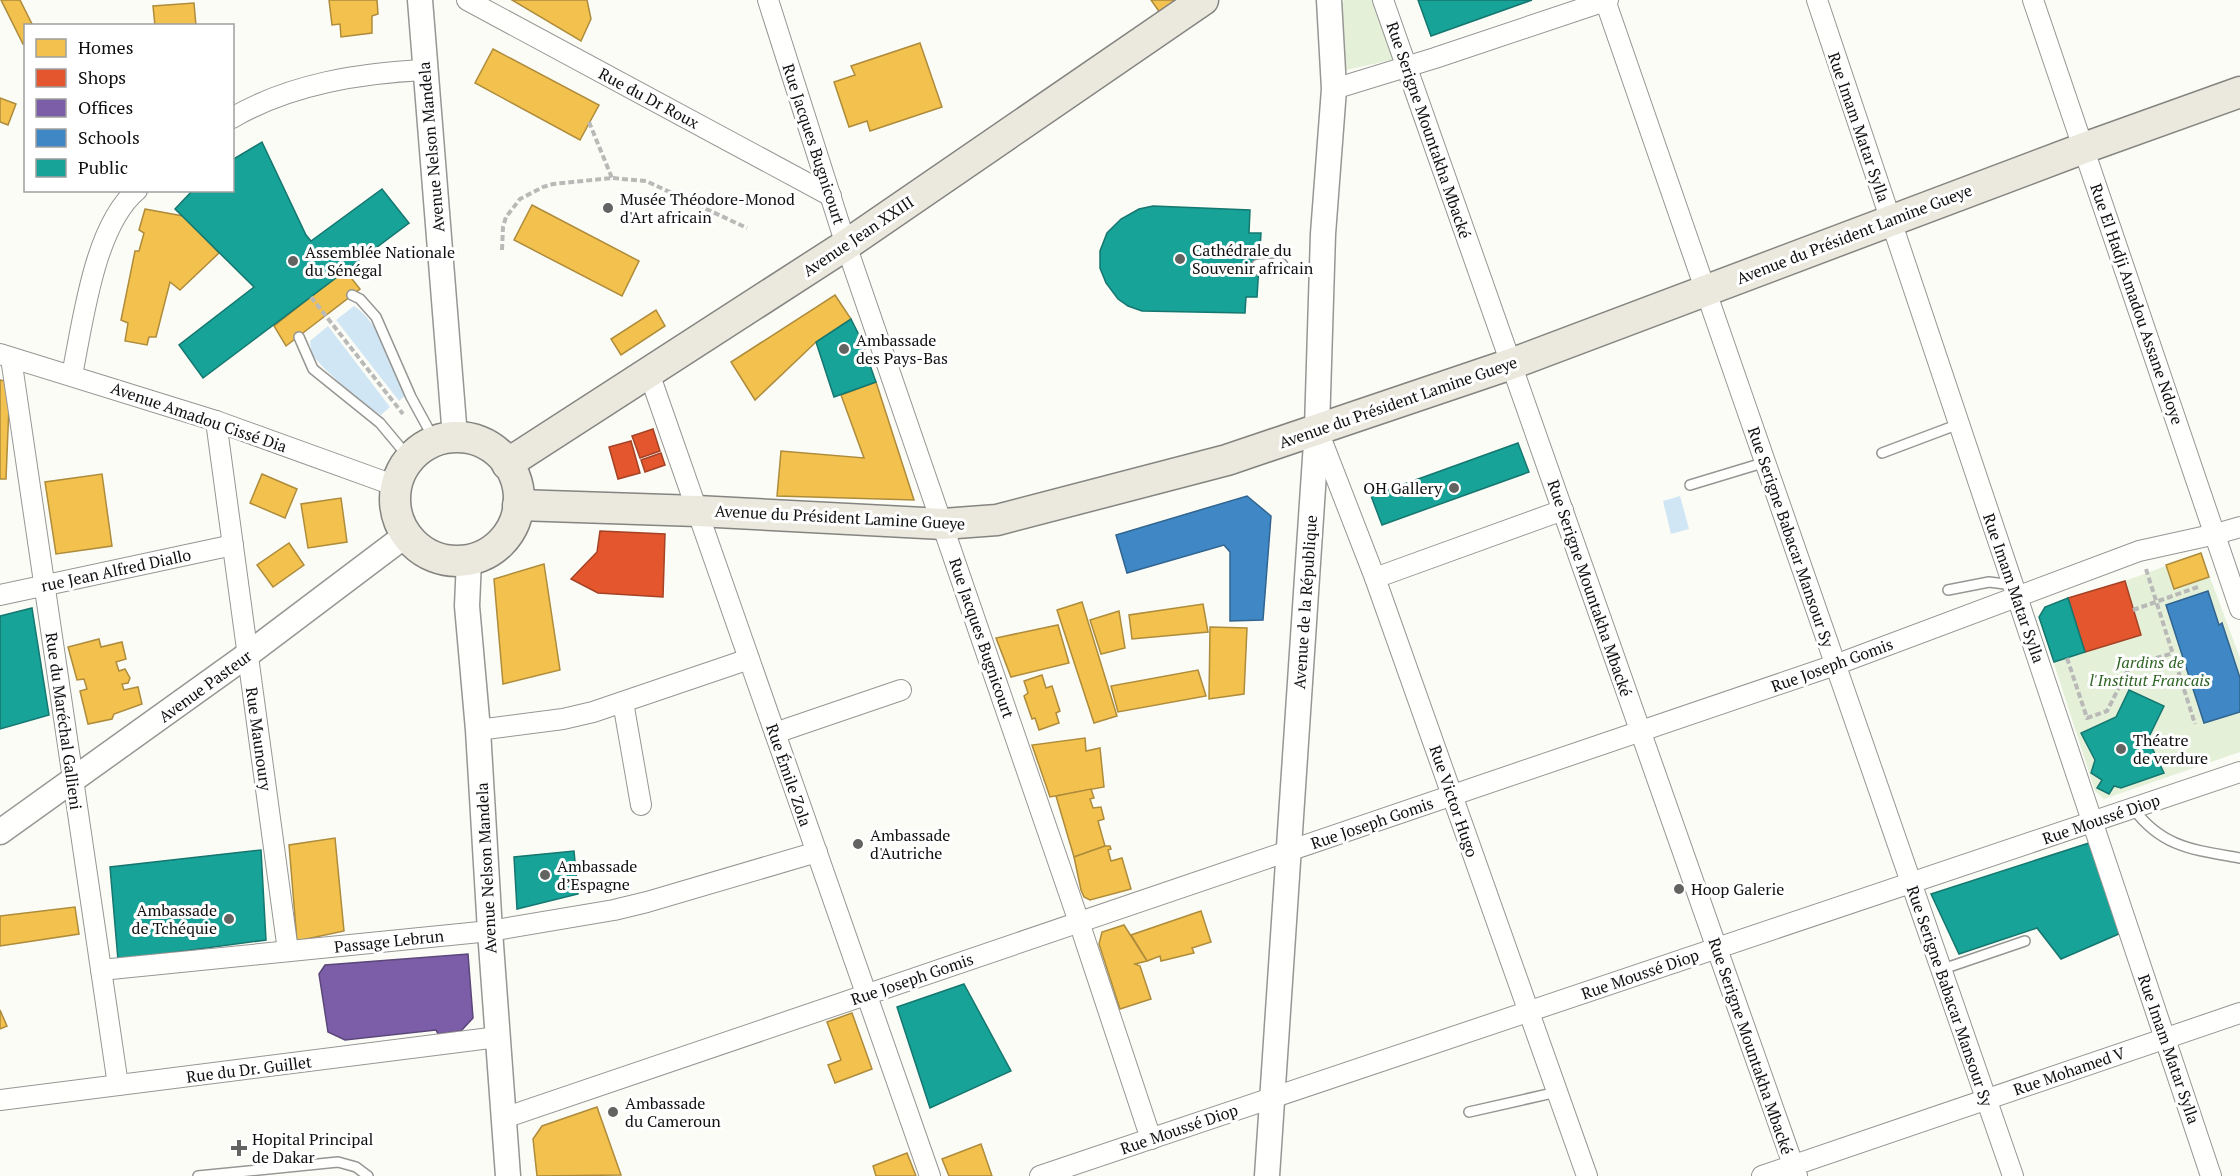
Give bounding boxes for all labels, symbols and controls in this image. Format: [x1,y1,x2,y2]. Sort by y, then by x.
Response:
street label: Rue Serigne Mountakha Mbacké [1381,19,1477,241]
legend [24,24,234,192]
text: Homes [78,35,133,59]
street label: Rue Imam Matar Sylla [1823,49,1895,205]
street label: Avenue Nelson Mandela [413,61,449,233]
street label: Rue Jacques Bugnicourt [778,61,850,227]
street label: Rue du Dr Roux [595,62,704,134]
text: Shops [78,65,126,89]
text: Offices [78,95,133,119]
text: Schools [78,125,140,149]
text: Public [78,155,128,179]
street label: Avenue du Président Lamine Gueye [1733,179,1975,289]
street label: Rue El Hadji Amadou Assane Ndoye [2085,181,2189,427]
place label: Musée Théodore-Monod d'Art africain [620,188,795,228]
street label: Avenue Jean XXIII [798,191,918,281]
marker: Musée Théodore-Monod d'Art africain [601,201,615,215]
place label: Cathédrale du Souvenir africain [1192,239,1314,279]
place label: Assemblée Nationale du Sénégal [305,241,455,281]
marker: Cathédrale du Souvenir africain [1173,252,1187,266]
marker: Assemblée Nationale du Sénégal [286,254,300,268]
place label: Ambassade des Pays-Bas [856,329,948,369]
marker: Ambassade des Pays-Bas [837,342,851,356]
street label: Avenue du Président Lamine Gueye [1276,351,1520,453]
street label: Avenue Amadou Cissé Dia [108,377,290,457]
street label: Rue Serigne Babacar Mansour Sy [1743,424,1839,651]
place label: OH Gallery [1363,477,1443,499]
street label: Rue Serigne Mountakha Mbacké [1542,477,1638,699]
marker: OH Gallery [1447,481,1461,495]
street label: Avenue du Président Lamine Gueye [714,499,966,535]
street label: Rue Imam Matar Sylla [1978,510,2050,666]
street label: Avenue de la République [1288,514,1322,690]
street label: rue Jean Alfred Diallo [39,543,193,597]
street label: Rue Jacques Bugnicourt [944,555,1020,721]
street label: Rue du Maréchal Gallieni [41,631,87,811]
street label: Rue Joseph Gomis [1768,633,1896,697]
street label: Avenue Pasteur [154,644,257,727]
park label: Jardins de l'Institut Francais [2090,651,2211,691]
street label: Rue Maunoury [241,686,277,793]
street label: Rue Émile Zola [761,721,817,829]
place label: Théatre de verdure [2133,729,2208,769]
street label: Rue Victor Hugo [1425,742,1483,860]
marker: Théatre de verdure [2114,742,2128,756]
street label: Avenue Nelson Mandela [471,782,501,954]
street label: Rue Moussé Diop [2039,789,2163,849]
street label: Rue Joseph Gomis [1308,792,1436,854]
place label: Ambassade d'Autriche [870,824,950,864]
marker: Ambassade d'Autriche [851,837,865,851]
place label: Ambassade d’Espagne [557,855,637,895]
marker: Ambassade d’Espagne [538,868,552,882]
place label: Hoop Galerie [1691,878,1784,900]
marker: Hoop Galerie [1672,882,1686,896]
street label: Rue Serigne Babacar Mansour Sy [1902,883,1998,1110]
place label: Ambassade de Tchéquie [132,899,217,939]
marker: Ambassade de Tchéquie [222,912,236,926]
street label: Passage Lebrun [333,924,445,958]
street label: Rue Serigne Mountakha Mbacké [1703,935,1799,1157]
street label: Rue Moussé Diop [1578,944,1702,1004]
street label: Rue Joseph Gomis [848,948,976,1010]
street label: Rue Imam Matar Sylla [2133,971,2205,1127]
street label: Rue Mohamed V [2010,1042,2128,1100]
street label: Rue du Dr. Guillet [185,1050,313,1088]
place label: Ambassade du Cameroun [625,1092,721,1132]
street label: Rue Moussé Diop [1117,1099,1241,1159]
marker: Ambassade du Cameroun [606,1105,620,1119]
place label: Hopital Principal de Dakar [252,1128,373,1168]
marker: Hopital Principal de Dakar [230,1139,248,1157]

